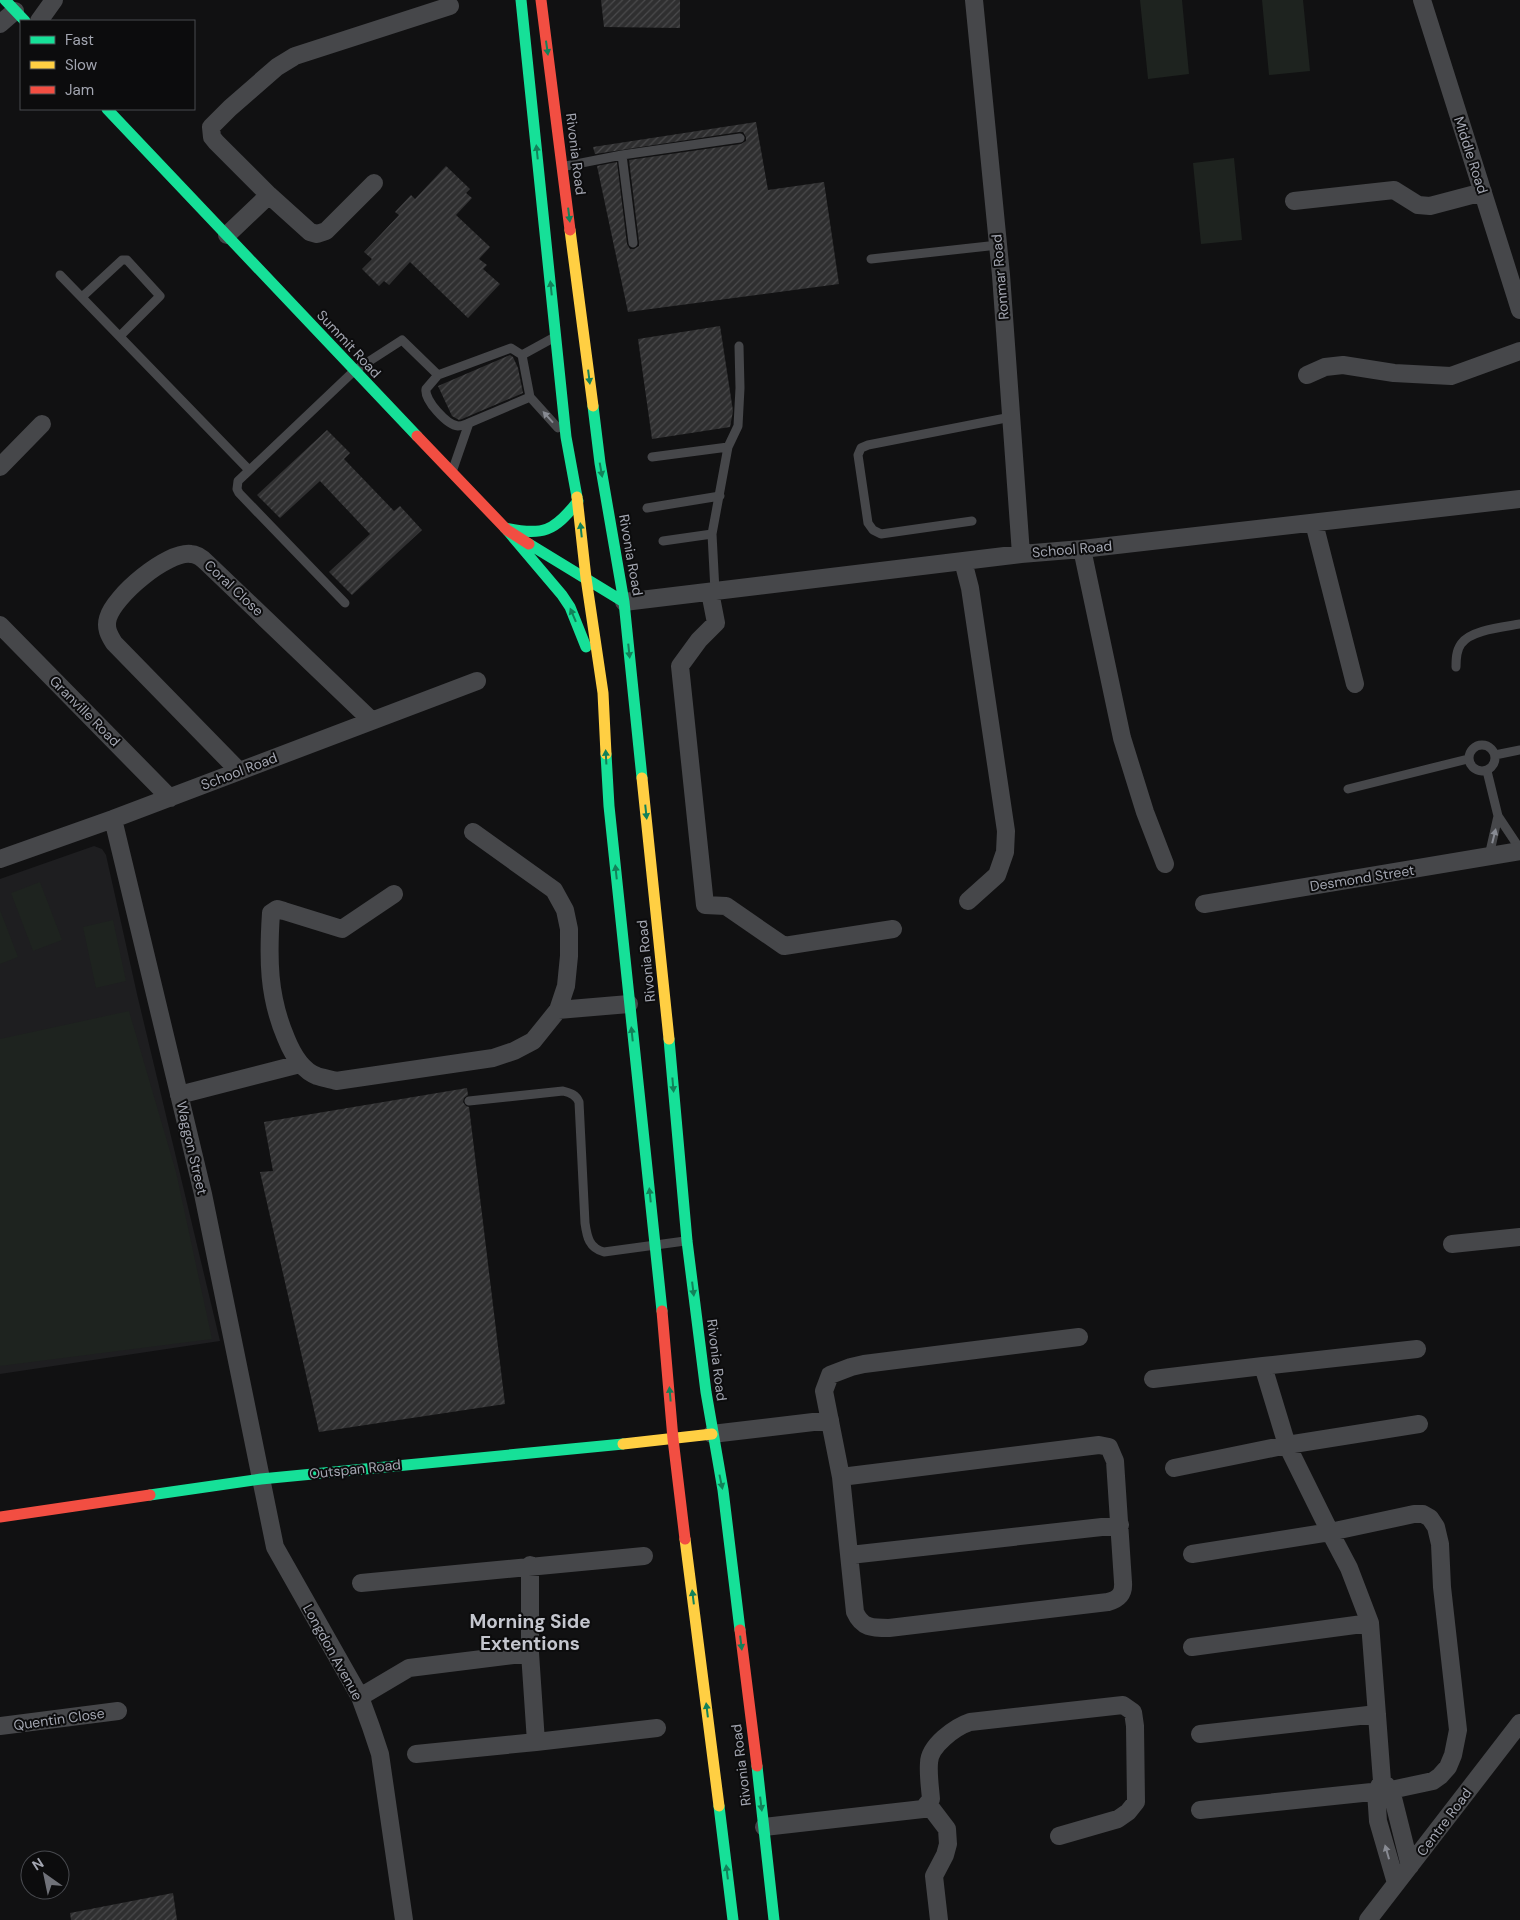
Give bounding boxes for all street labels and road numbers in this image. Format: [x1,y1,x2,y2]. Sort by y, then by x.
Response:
street label: Rivonia Road [562,112,590,196]
street label: Middle Road [1450,114,1492,196]
street label: Ronmar Road [987,233,1013,321]
street label: Summit Road [313,306,385,382]
street label: Rivonia Road [615,513,647,597]
street label: School Road [1031,537,1113,561]
street label: Coral Close [201,556,267,620]
street label: Granville Road [46,672,124,750]
street label: School Road [198,748,280,794]
street label: Desmond Street [1308,861,1416,895]
street label: Rivonia Road [633,919,659,1003]
street label: Waggon Street [172,1099,212,1197]
street label: Rivonia Road [703,1318,731,1402]
street label: Outspan Road [308,1455,402,1483]
street label: Longdon Avenue [299,1601,367,1703]
street label: Quentin Close [12,1704,106,1734]
street label: Rivonia Road [727,1723,755,1807]
street label: Centre Road [1413,1784,1475,1860]

